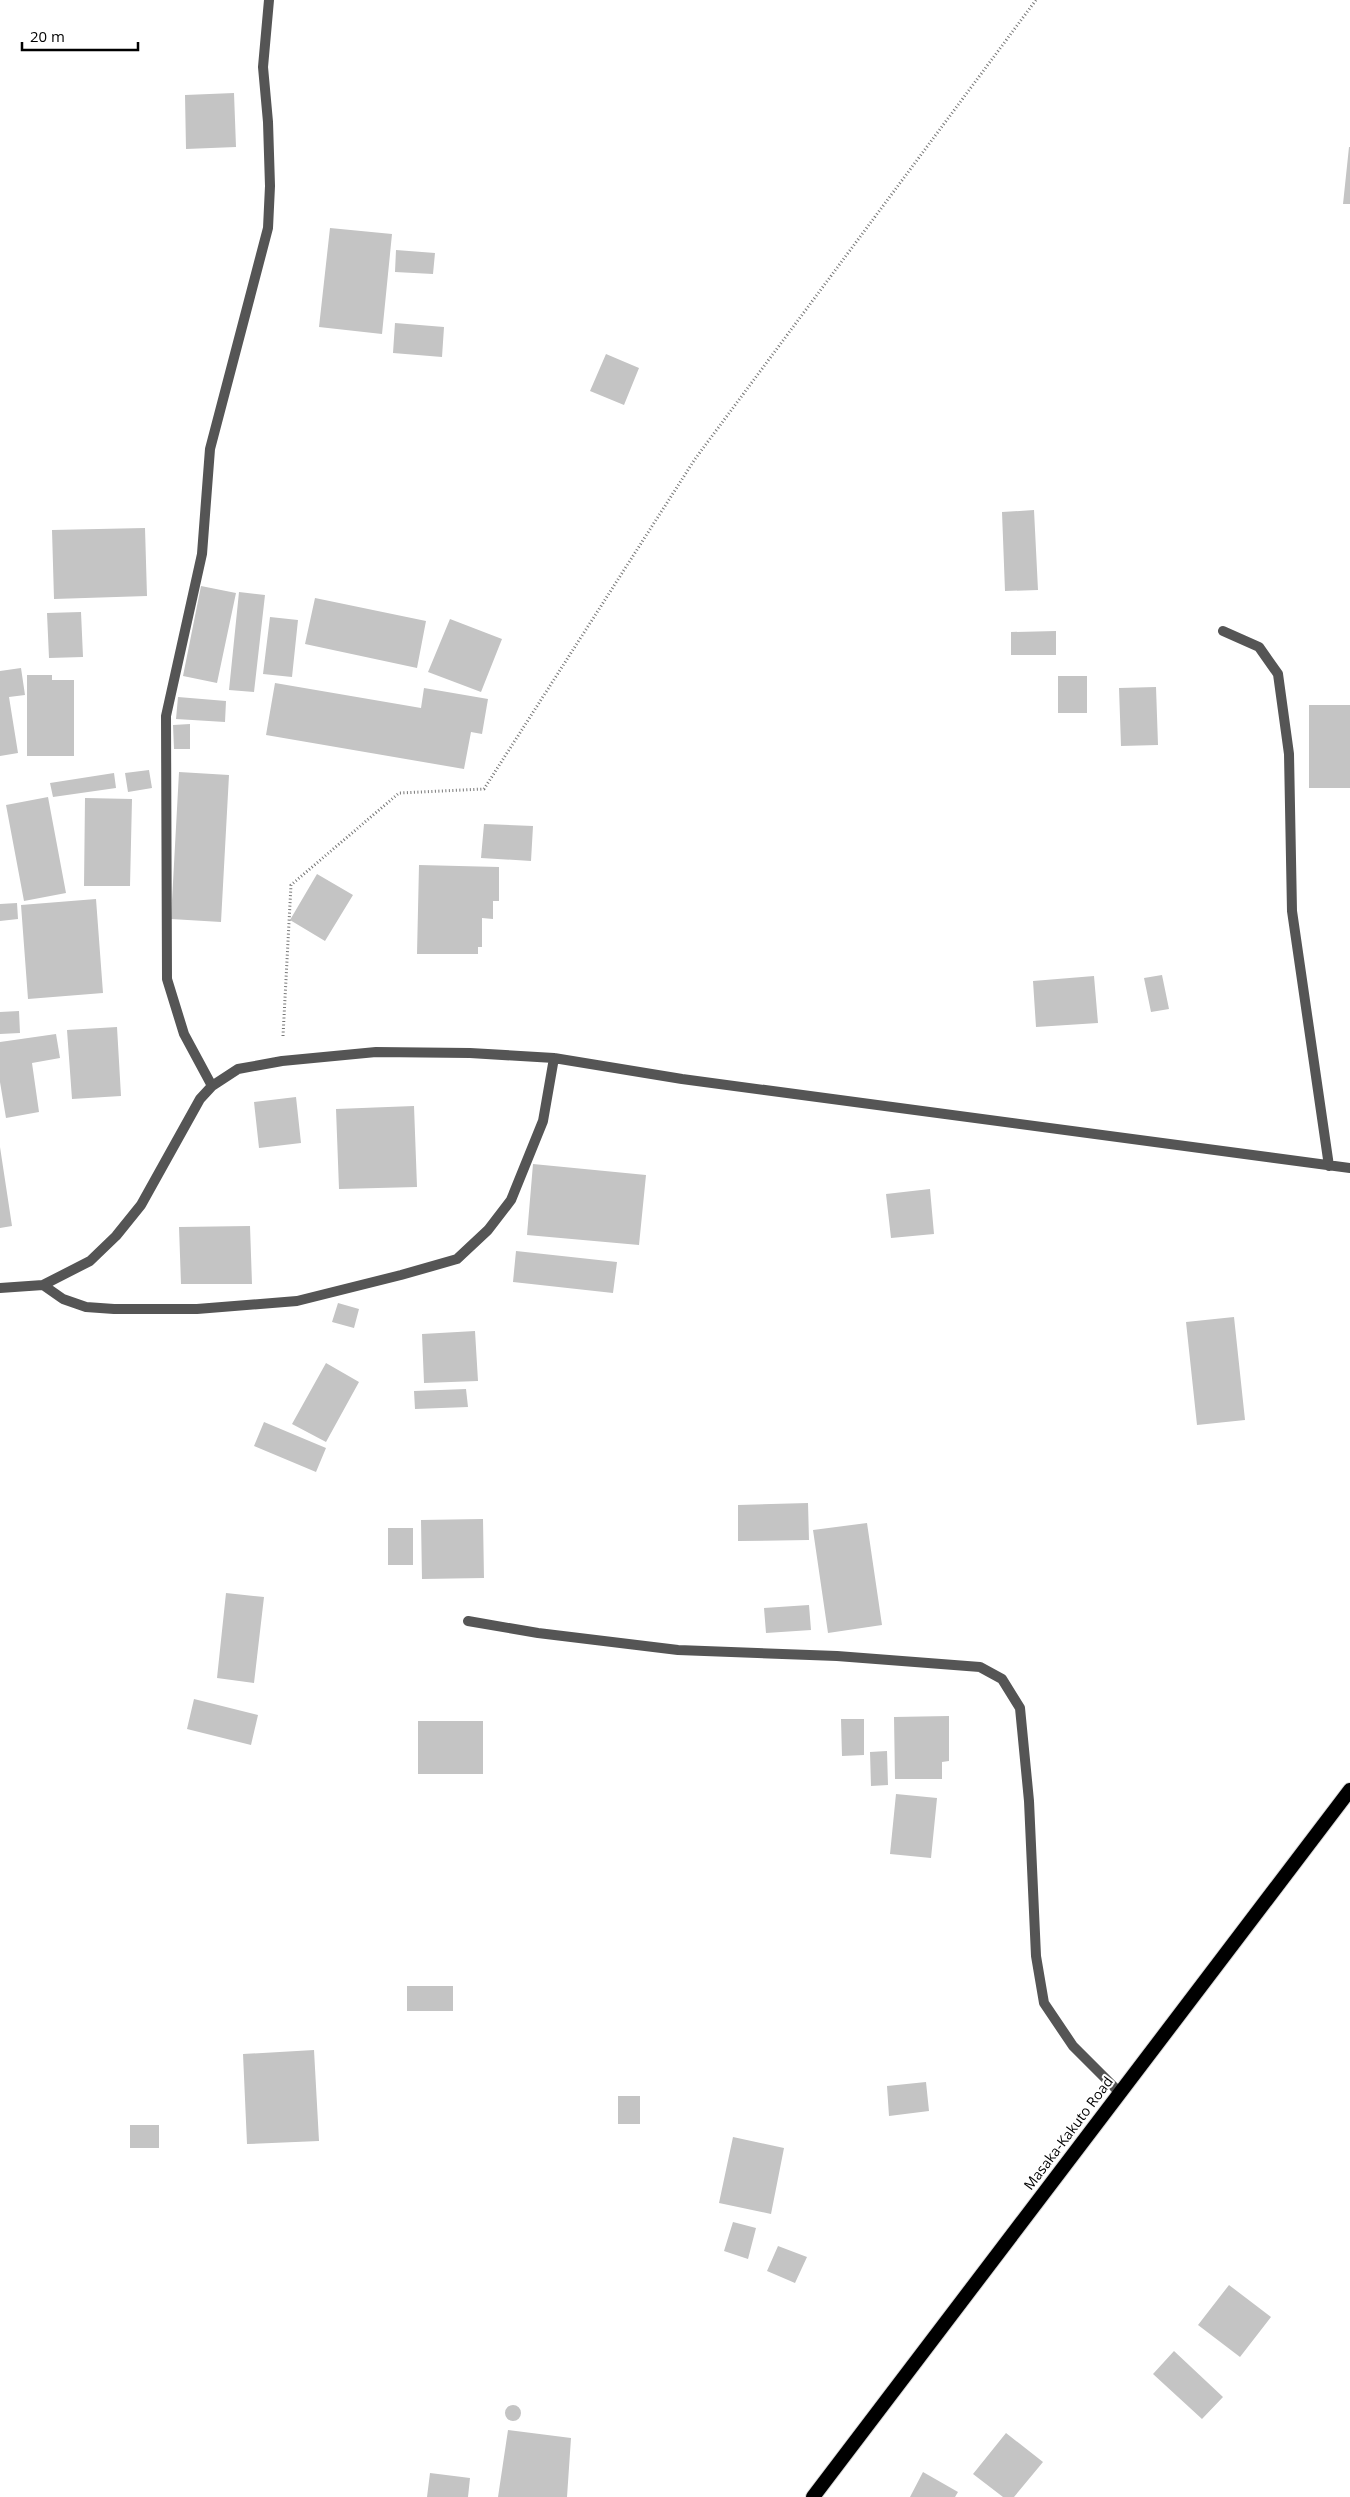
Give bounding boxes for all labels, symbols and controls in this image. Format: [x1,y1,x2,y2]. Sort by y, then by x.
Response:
scale bar [22,20,139,52]
text: 20 m [30,26,65,46]
street label: Masaka-Kakuto Road [1019,2072,1117,2194]

